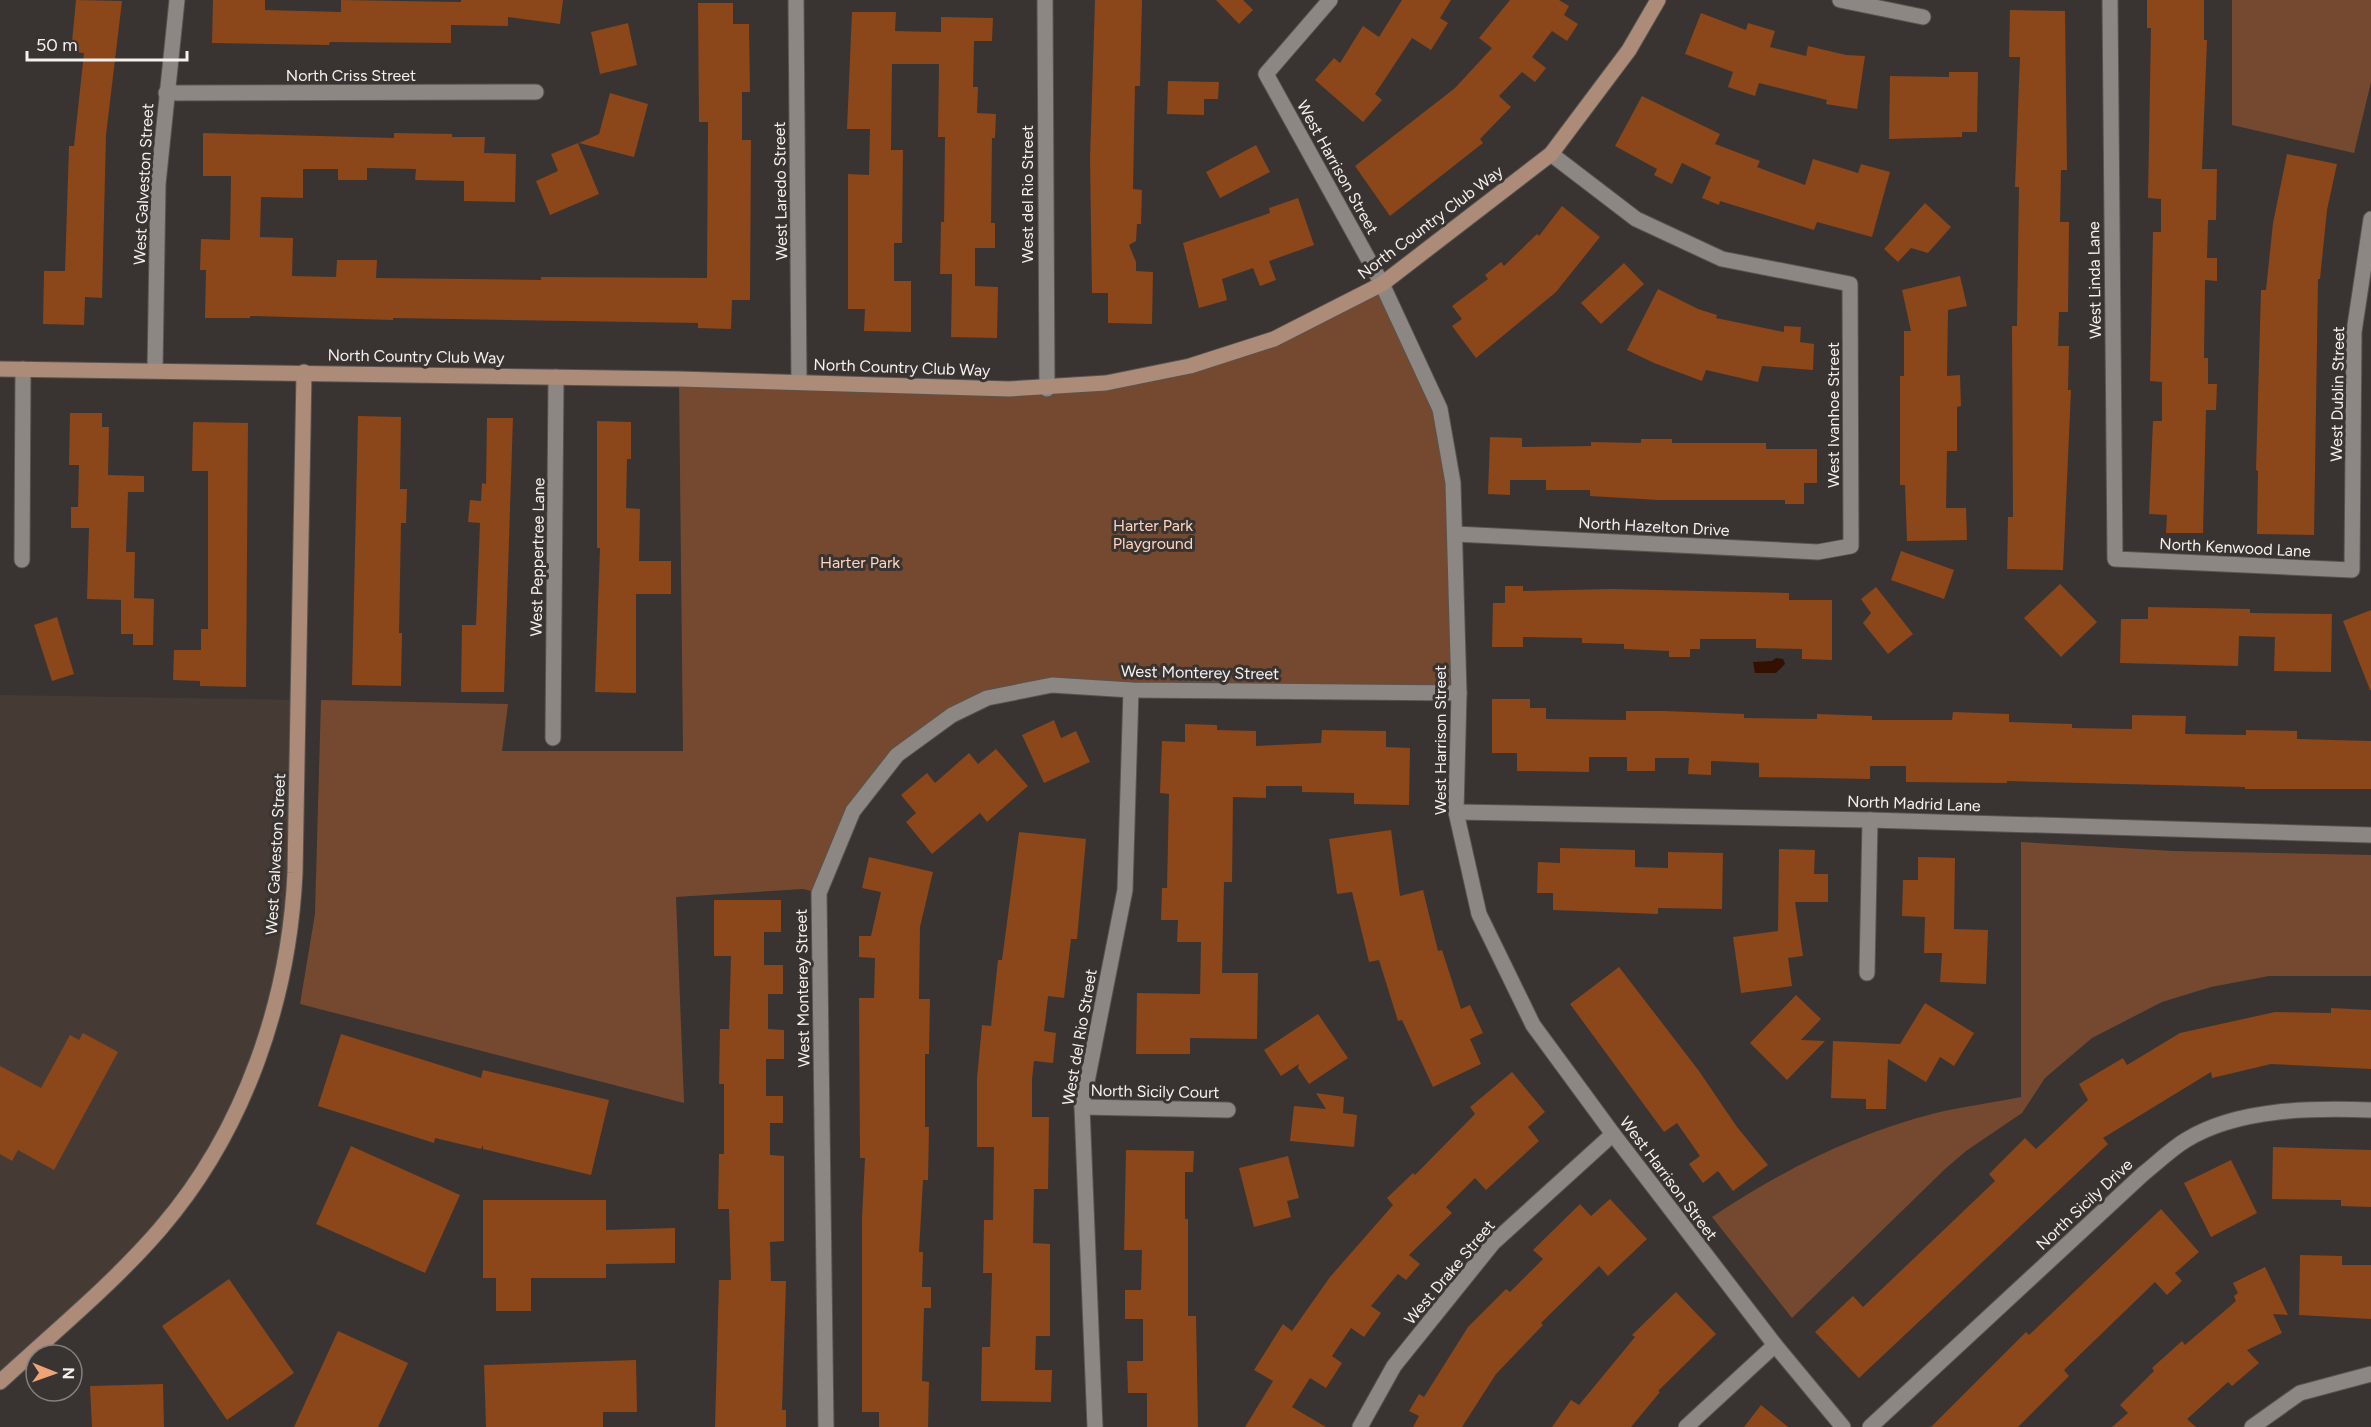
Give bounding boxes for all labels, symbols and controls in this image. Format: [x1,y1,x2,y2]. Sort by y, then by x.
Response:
scale bar [27,24,188,62]
text: 50 m [36,34,78,56]
street label: North Criss Street [286,66,416,85]
street label: West Harrison Street [1293,97,1382,237]
street label: West Galveston Street [130,103,157,265]
street label: West Laredo Street [770,121,791,261]
street label: West del Rio Street [1018,125,1037,263]
street label: North Country Club Way [1354,161,1507,283]
street label: West Linda Lane [2084,221,2105,339]
street label: West Dublin Street [2327,326,2348,462]
street label: West Ivanhoe Street [1824,342,1843,488]
street label: North Country Club Way [327,345,505,368]
street label: North Country Club Way [813,355,991,380]
street label: West Peppertree Lane [527,477,548,637]
street label: North Hazelton Drive [1578,513,1730,540]
park label: Harter Park Playground [1113,516,1193,553]
street label: North Kenwood Lane [2159,534,2311,561]
park label: Harter Park [820,553,900,572]
street label: West Monterey Street [1121,662,1279,683]
street label: West Harrison Street [1431,665,1450,815]
street label: West Galveston Street [262,773,289,935]
street label: North Madrid Lane [1847,792,1981,815]
street label: West Monterey Street [792,909,813,1067]
street label: West del Rio Street [1058,967,1101,1107]
street label: North Sicily Court [1090,1081,1220,1102]
street label: West Harrison Street [1616,1113,1721,1244]
street label: North Sicily Drive [2032,1155,2137,1254]
street label: West Drake Street [1400,1216,1499,1328]
north arrow [24,1343,84,1403]
text: N [59,1367,78,1380]

